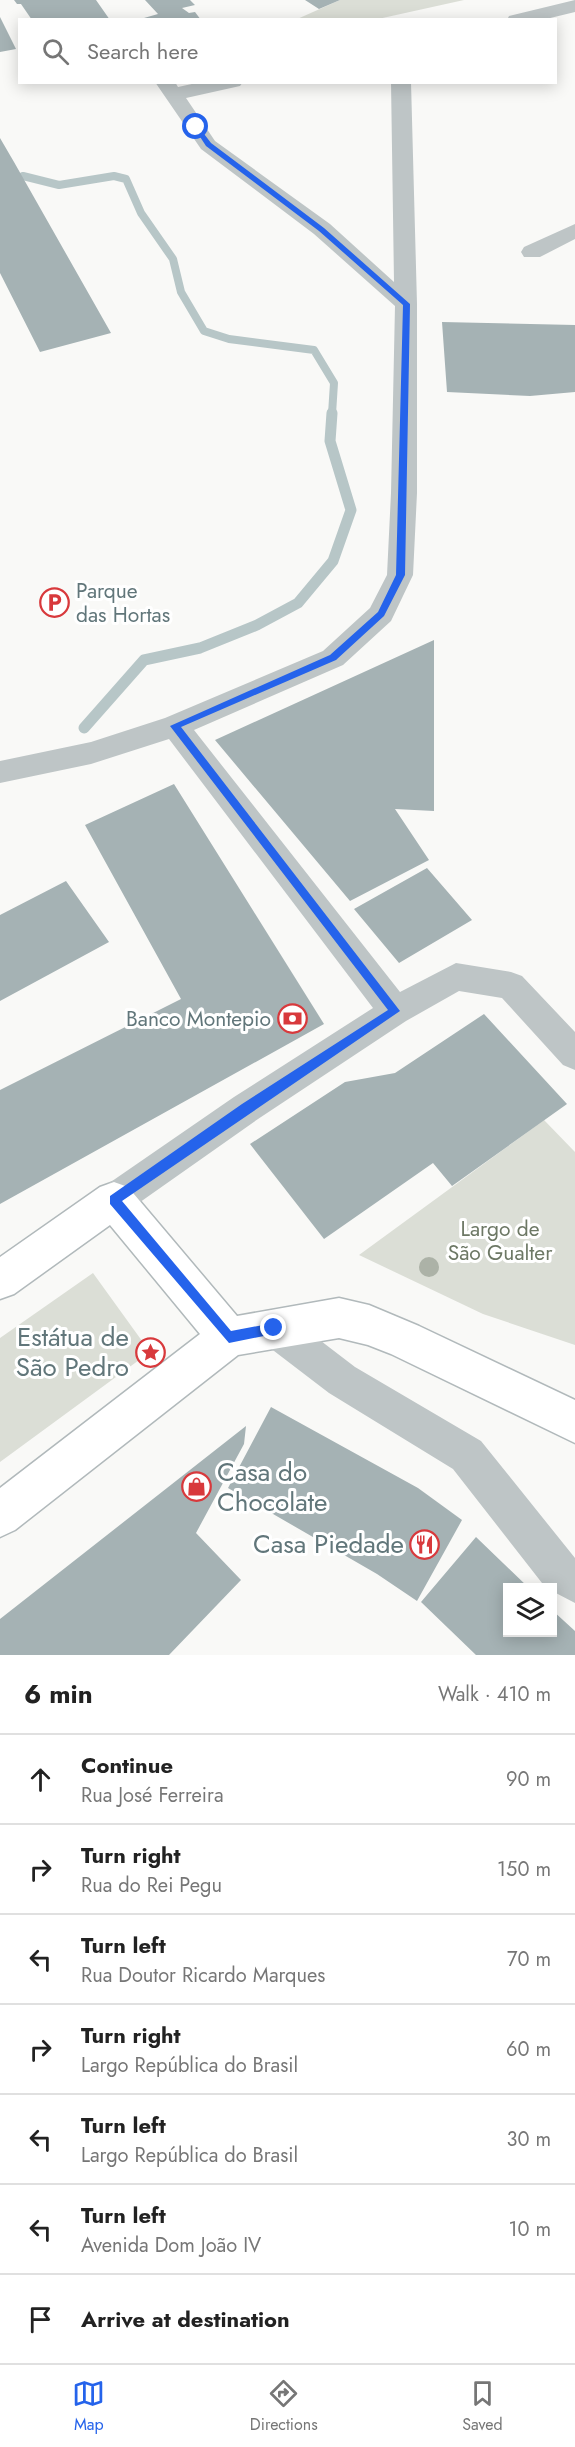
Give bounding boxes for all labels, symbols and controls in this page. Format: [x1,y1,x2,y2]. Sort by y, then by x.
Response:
search box [18,18,557,84]
icon: search [39,35,72,68]
text: Search here [87,35,198,67]
route start [182,113,208,139]
place label: Parque das Hortas [76,576,170,630]
parking icon: Parque das Hortas [39,587,71,619]
bank icon: Banco Montepio [276,1003,308,1035]
place label: Banco Montepio [126,1004,271,1034]
park label: Largo de São Gualter [448,1214,553,1268]
route end [260,1314,286,1340]
place label: Estátua de São Pedro [16,1318,129,1386]
place icon: Estátua de São Pedro [134,1336,166,1368]
place label: Casa do Chocolate [217,1453,327,1521]
shop icon: Casa do Chocolate [180,1471,212,1503]
place label: Casa Piedade [253,1525,404,1563]
restaurant icon: Casa Piedade [409,1528,441,1560]
map controls [503,1583,557,1637]
button: layers [503,1583,557,1637]
text: 6 min [24,1675,93,1713]
text: Walk · 410 m [438,1680,551,1709]
text: Continue [81,1749,173,1781]
icon: ahead [24,1763,57,1796]
text: 90 m [506,1765,551,1794]
text: Rua José Ferreira [81,1781,224,1810]
text: Turn right [81,1839,181,1871]
icon: right [24,1853,57,1886]
text: 150 m [497,1855,551,1884]
text: Rua do Rei Pegu [81,1871,222,1900]
text: Turn left [81,1929,166,1961]
icon: left [24,1943,57,1976]
text: 70 m [507,1945,551,1974]
text: Rua Doutor Ricardo Marques [81,1961,325,1990]
text: Turn right [81,2019,181,2051]
icon: right [24,2033,57,2066]
text: 60 m [506,2035,551,2064]
text: Largo República do Brasil [81,2051,298,2080]
text: Turn left [81,2109,166,2141]
icon: left [24,2123,57,2156]
text: 30 m [506,2125,551,2154]
text: Largo República do Brasil [81,2141,298,2170]
text: Turn left [81,2199,166,2231]
icon: left [24,2213,57,2246]
text: 10 m [508,2215,551,2244]
text: Avenida Dom João IV [81,2231,261,2260]
icon: arrive [24,2303,57,2336]
text: Arrive at destination [81,2303,290,2335]
tab: Map [72,2377,105,2436]
tab: Directions [250,2377,318,2436]
tab: Saved [462,2377,503,2436]

